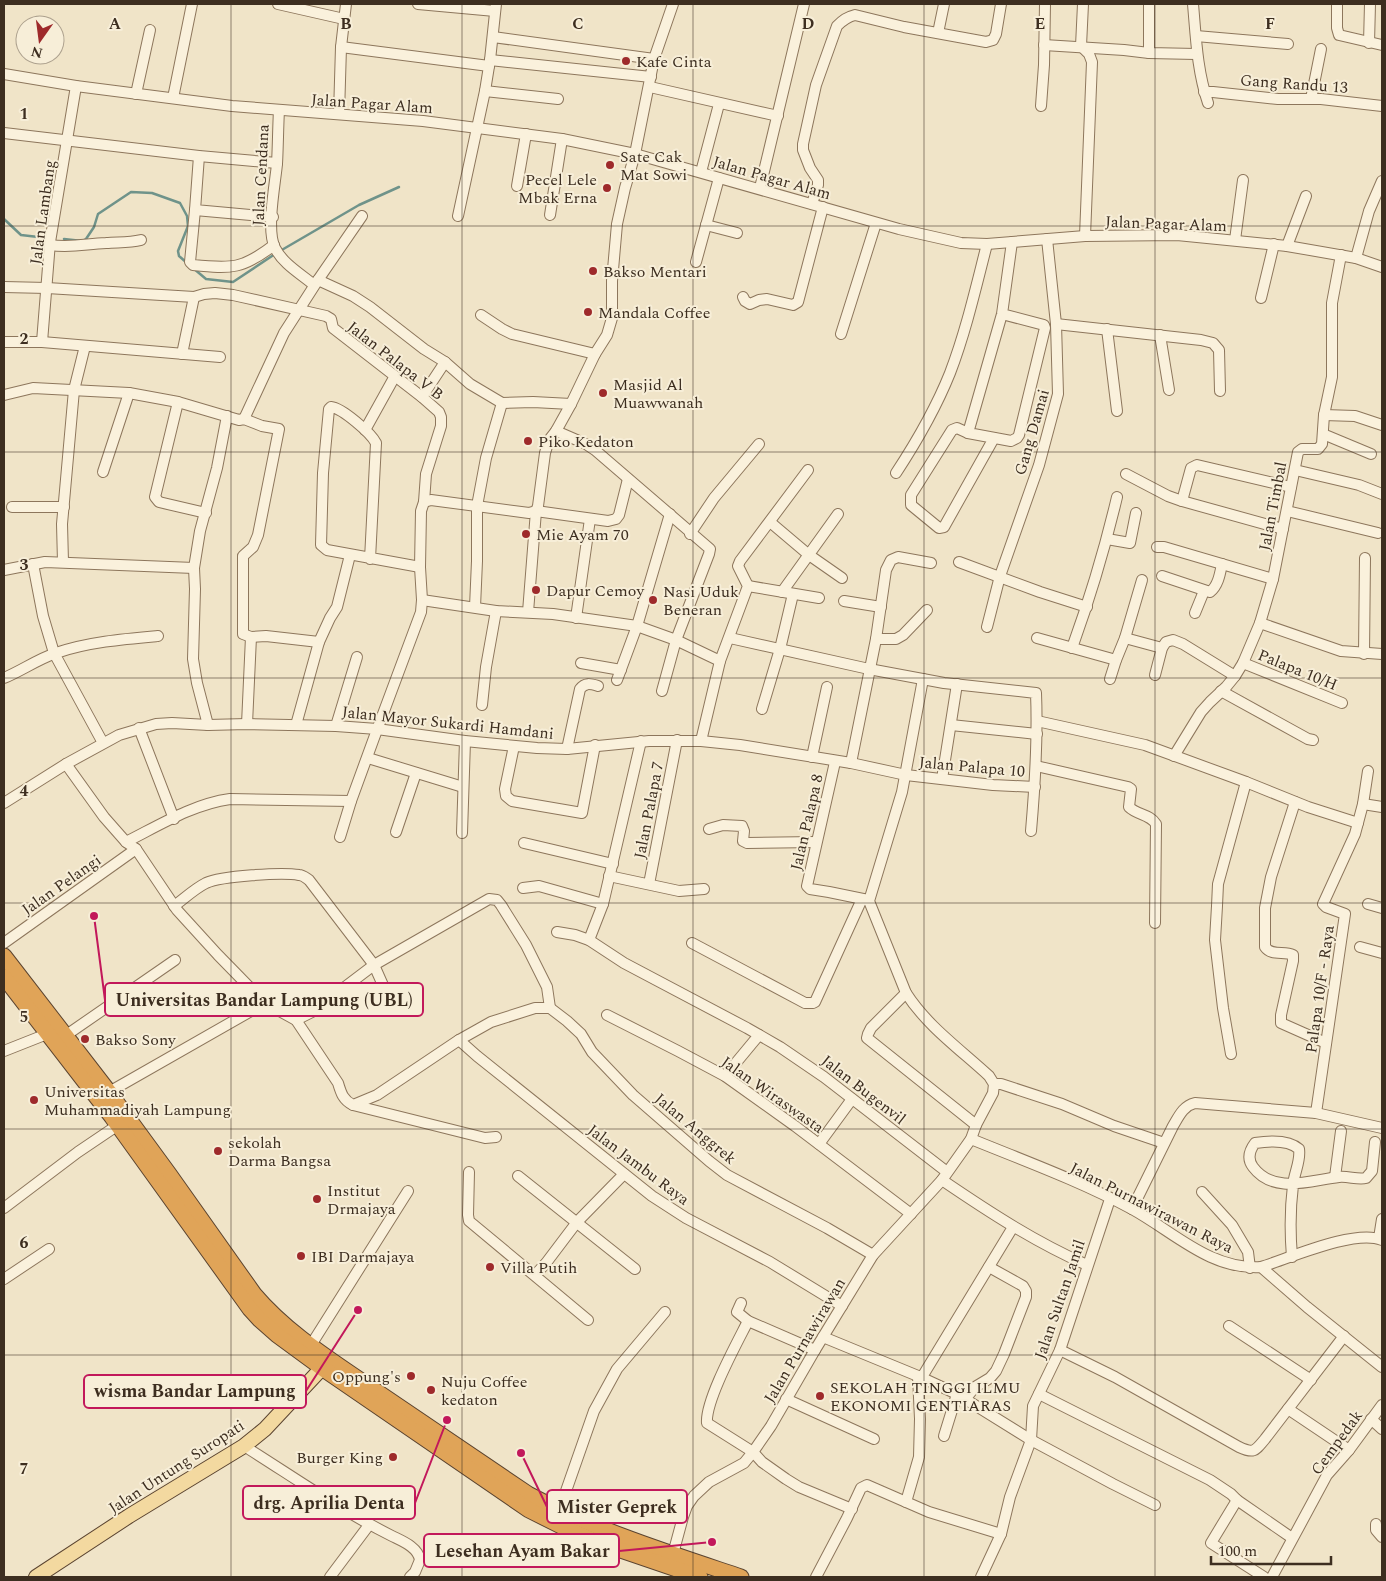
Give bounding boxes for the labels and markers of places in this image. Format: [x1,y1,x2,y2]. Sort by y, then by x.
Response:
place label: Kafe Cinta [636,50,712,74]
marker: Kafe Cinta [620,55,632,67]
place label: Sate Cak Mat Sowi [620,145,687,187]
marker: Sate Cak Mat Sowi [604,159,616,171]
place label: Pecel Lele Mbak Erna [518,168,597,210]
marker: Pecel Lele Mbak Erna [601,182,613,194]
place label: Bakso Mentari [603,260,707,284]
marker: Bakso Mentari [587,265,599,277]
place label: Mandala Coffee [598,301,710,325]
marker: Mandala Coffee [582,306,594,318]
place label: Masjid Al Muawwanah [613,373,703,415]
marker: Masjid Al Muawwanah [597,387,609,399]
place label: Piko Kedaton [538,430,634,454]
marker: Piko Kedaton [522,435,534,447]
place label: Mie Ayam 70 [536,523,629,547]
marker: Mie Ayam 70 [520,528,532,540]
place label: Dapur Cemoy [546,579,645,603]
place label: Nasi Uduk Beneran [663,580,739,622]
marker: Dapur Cemoy [530,584,542,596]
marker: Nasi Uduk Beneran [647,594,659,606]
callout: Universitas Bandar Lampung (UBL) [105,983,423,1016]
place label: Bakso Sony [95,1028,177,1052]
marker: Bakso Sony [79,1033,91,1045]
place label: Universitas Muhammadiyah Lampung [44,1080,231,1122]
marker: Universitas Muhammadiyah Lampung [28,1094,40,1106]
place label: sekolah Darma Bangsa [228,1131,331,1173]
marker: sekolah Darma Bangsa [212,1145,224,1157]
place label: Institut Drmajaya [327,1179,396,1221]
marker: Institut Drmajaya [311,1193,323,1205]
place label: IBI Darmajaya [311,1245,415,1269]
marker: IBI Darmajaya [295,1250,307,1262]
place label: Villa Putih [500,1256,577,1280]
marker: Villa Putih [484,1261,496,1273]
place label: Oppung's [332,1365,401,1389]
marker: Oppung's [405,1370,417,1382]
place label: Nuju Coffee kedaton [441,1370,527,1412]
callout: wisma Bandar Lampung [84,1375,306,1408]
place label: SEKOLAH TINGGI ILMU EKONOMI GENTIARAS [830,1376,1021,1418]
marker: Nuju Coffee kedaton [425,1384,437,1396]
marker: SEKOLAH TINGGI ILMU EKONOMI GENTIARAS [814,1390,826,1402]
place label: Burger King [296,1446,383,1470]
marker: Burger King [387,1451,399,1463]
callout: drg. Aprilia Denta [243,1486,415,1519]
callout: Mister Geprek [547,1490,687,1523]
callout: Lesehan Ayam Bakar [424,1534,619,1567]

